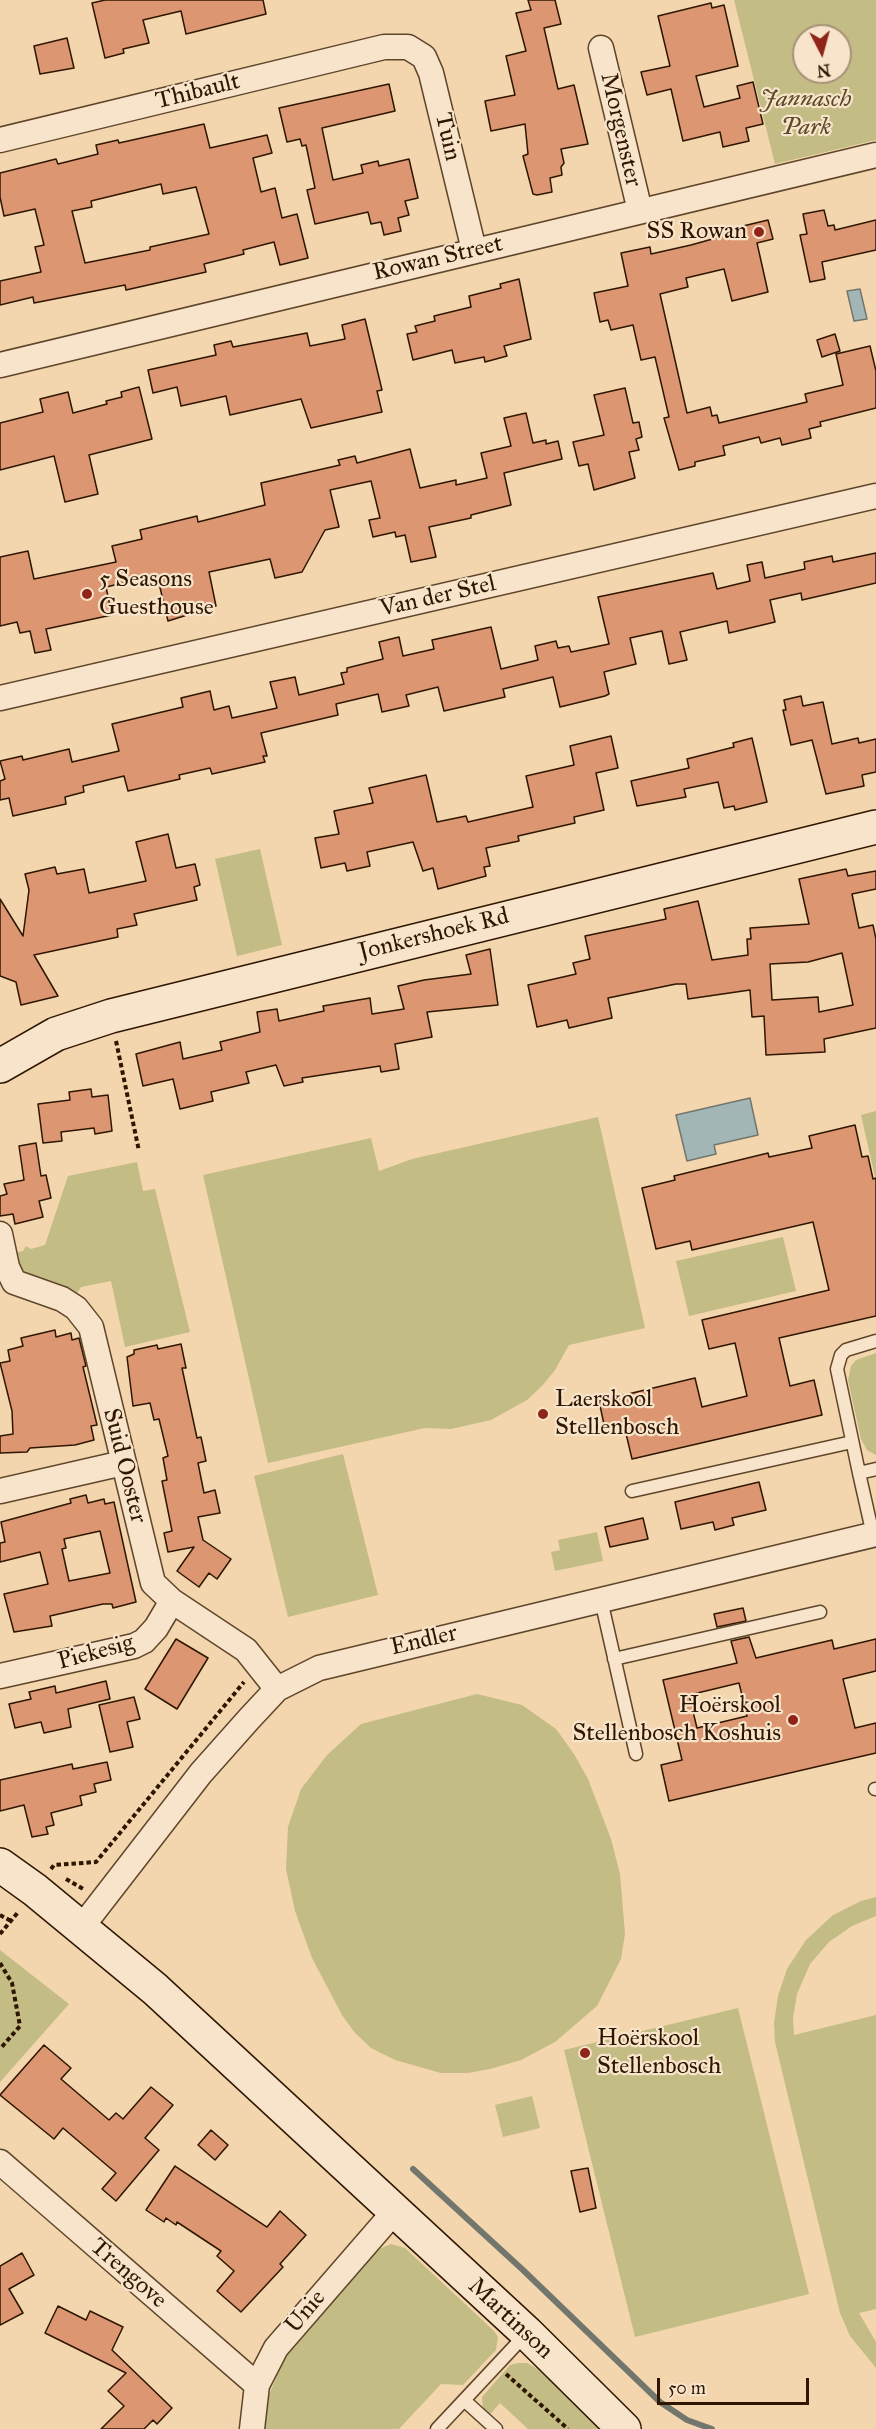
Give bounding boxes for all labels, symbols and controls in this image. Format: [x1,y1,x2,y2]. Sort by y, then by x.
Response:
north arrow [792,24,852,84]
text: N [816,60,831,81]
street label: Thibault [153,68,243,116]
street label: Morgenster [593,70,647,190]
park label: Jannasch Park [760,86,852,142]
street label: Tuin [428,110,466,164]
place label: SS Rowan [647,218,747,246]
marker: SS Rowan [752,225,766,239]
street label: Rowan Street [370,230,506,288]
place label: 5 Seasons Guesthouse [99,566,214,622]
street label: Van der Stel [377,570,499,624]
marker: 5 Seasons Guesthouse [80,587,94,601]
street label: Jonkershoek Rd [356,902,512,968]
place label: Laerskool Stellenbosch [555,1386,679,1442]
street label: Suid Ooster [96,1406,152,1526]
marker: Laerskool Stellenbosch [536,1407,550,1421]
street label: Endler [388,1619,460,1663]
street label: Piekesig [55,1629,137,1677]
place label: Hoërskool Stellenbosch Koshuis [573,1692,781,1748]
marker: Hoërskool Stellenbosch Koshuis [786,1713,800,1727]
place label: Hoërskool Stellenbosch [597,2025,721,2081]
marker: Hoërskool Stellenbosch [578,2046,592,2060]
street label: Trengove [84,2233,172,2315]
street label: Martinson [461,2272,559,2366]
street label: Unie [280,2284,332,2340]
scale bar [660,2366,812,2404]
text: 50 m [668,2377,706,2399]

